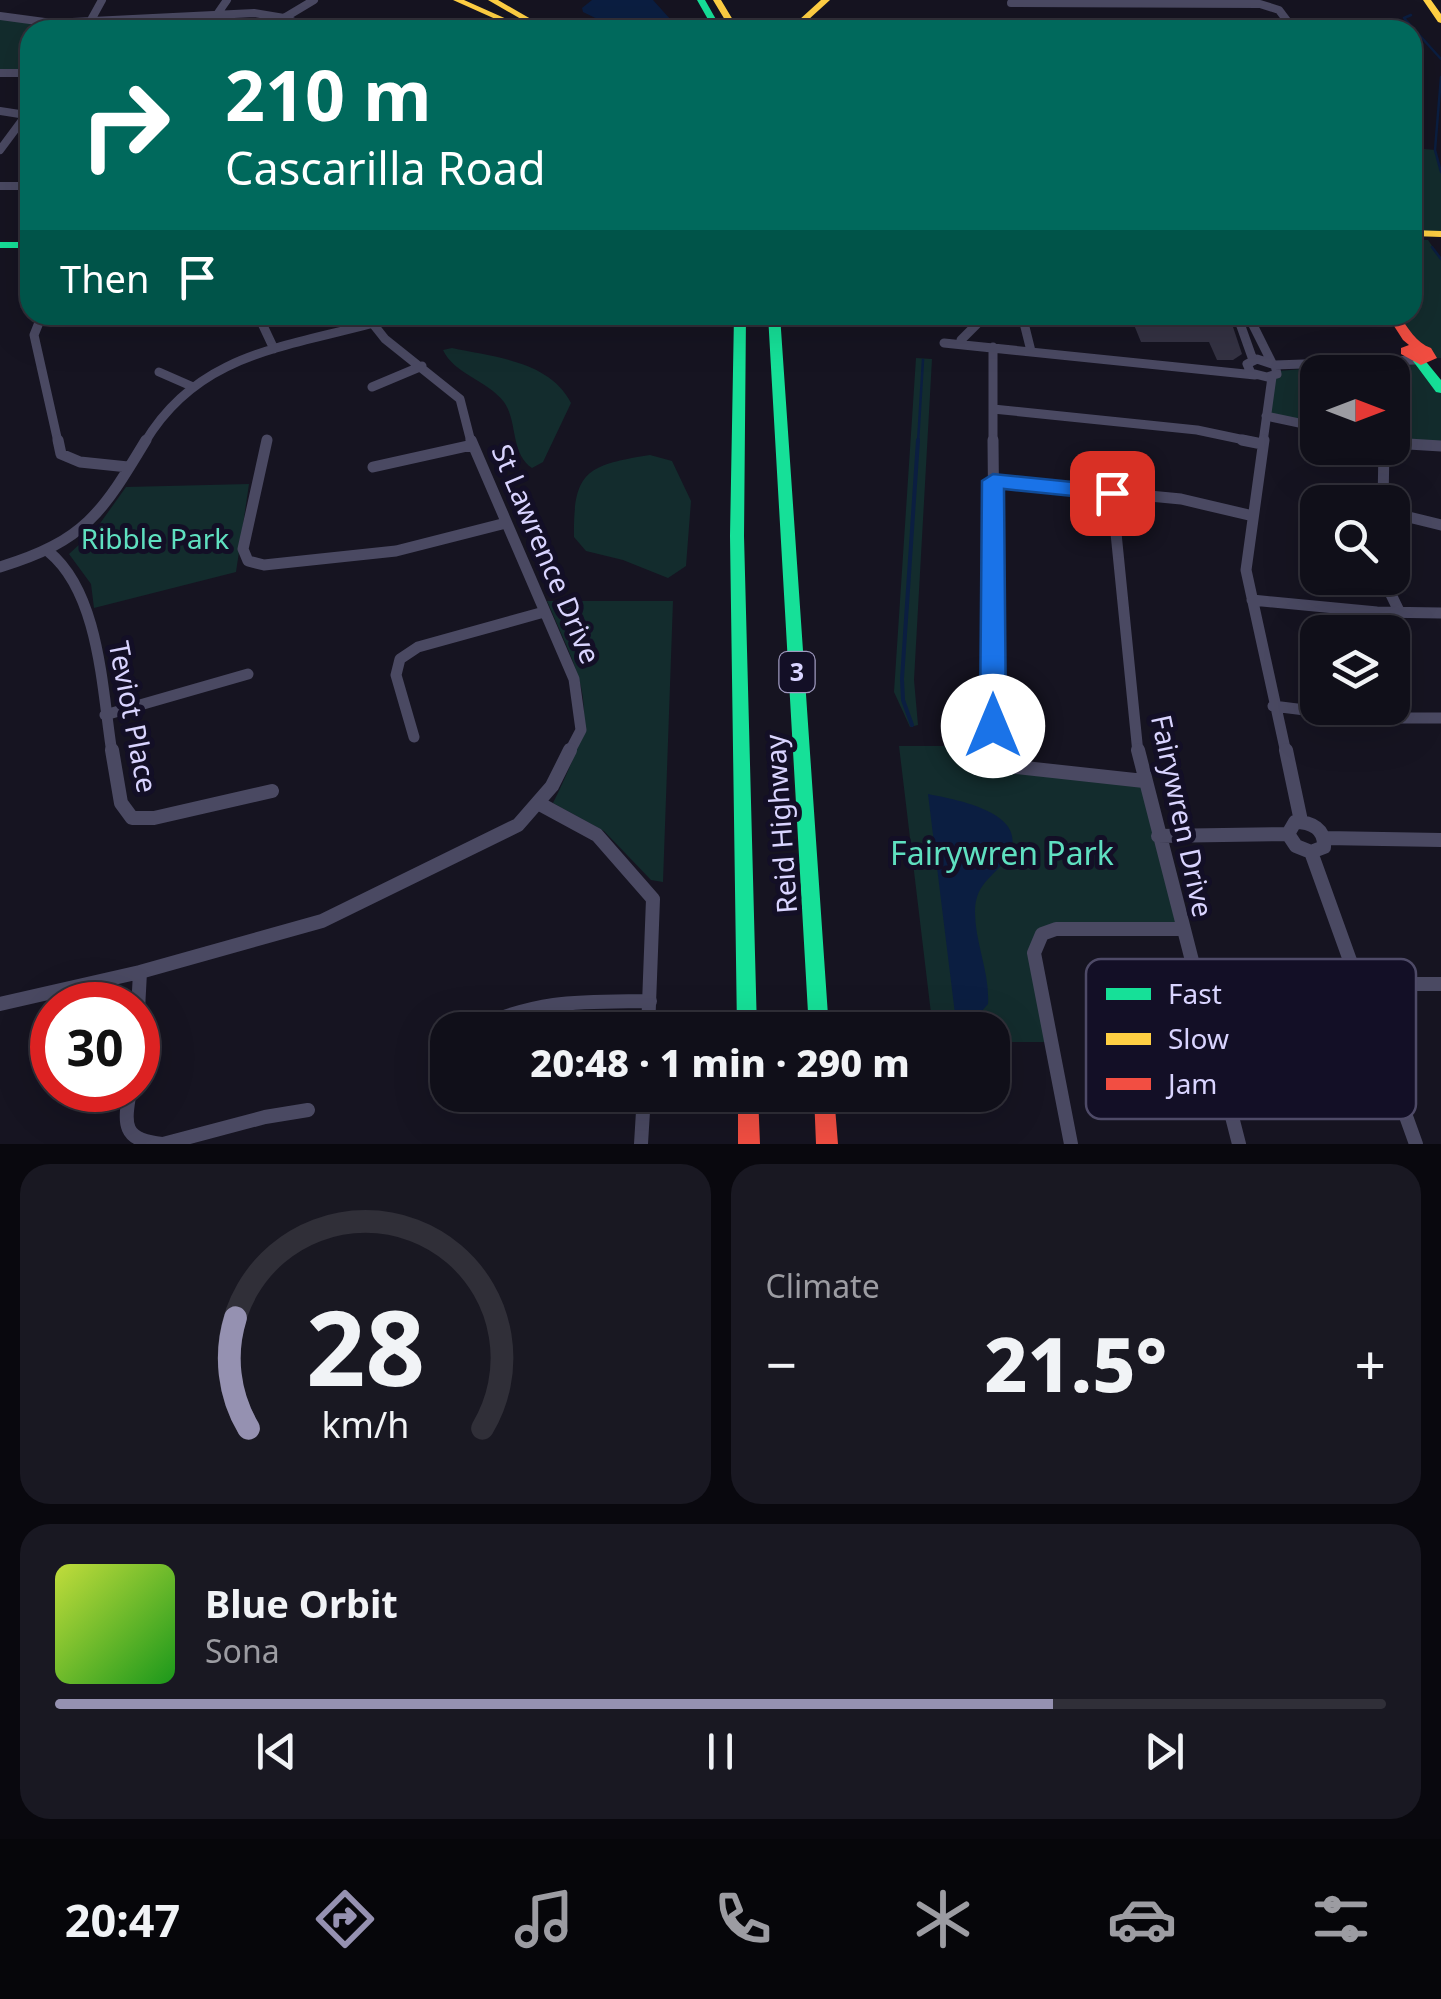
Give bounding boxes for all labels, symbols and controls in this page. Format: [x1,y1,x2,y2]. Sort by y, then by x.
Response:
text: 210 m [225,46,432,142]
icon: right [60,60,190,190]
text: Cascarilla Road [225,137,546,198]
icon: arrive [170,250,225,305]
text: Then [60,252,150,304]
north arrow [1300,355,1410,465]
map controls [1300,355,1410,725]
street label: St Lawrence Drive [484,438,610,669]
pin [1070,451,1155,536]
icon: arrive [1085,466,1140,521]
button: search [1300,485,1410,595]
park label: Ribble Park [81,519,229,557]
button: layers [1300,615,1410,725]
street label: Teviot Place [101,638,167,796]
road number: 3 [780,652,814,692]
position arrow [941,674,1045,778]
street label: Fairywren Drive [1143,711,1223,920]
street label: Reid Highway [755,733,805,915]
park label: Fairywren Park [890,831,1114,874]
legend [1086,959,1416,1119]
text: Fast [1168,974,1222,1012]
speed limit sign: 30 [30,982,160,1112]
text: Slow [1168,1019,1229,1057]
text: 20:48 · 1 min · 290 m [530,1036,910,1088]
text: Jam [1165,1064,1218,1102]
text: Climate [766,1264,880,1307]
text: 28 [306,1275,425,1416]
text: 21.5° [984,1312,1167,1414]
text: − [766,1326,797,1401]
text: + [1355,1326,1386,1401]
text: km/h [321,1400,409,1448]
text: Blue Orbit [205,1577,398,1629]
text: Sona [205,1629,280,1672]
icon: previous [249,1724,304,1779]
icon: pause [693,1724,748,1779]
icon: next [1137,1724,1192,1779]
icon: directions [310,1884,380,1954]
icon: music [509,1884,579,1954]
icon: phone [708,1884,778,1954]
icon: climate [908,1884,978,1954]
icon: car [1107,1884,1177,1954]
icon: filters [1306,1884,1376,1954]
text: 20:47 [65,1889,180,1950]

